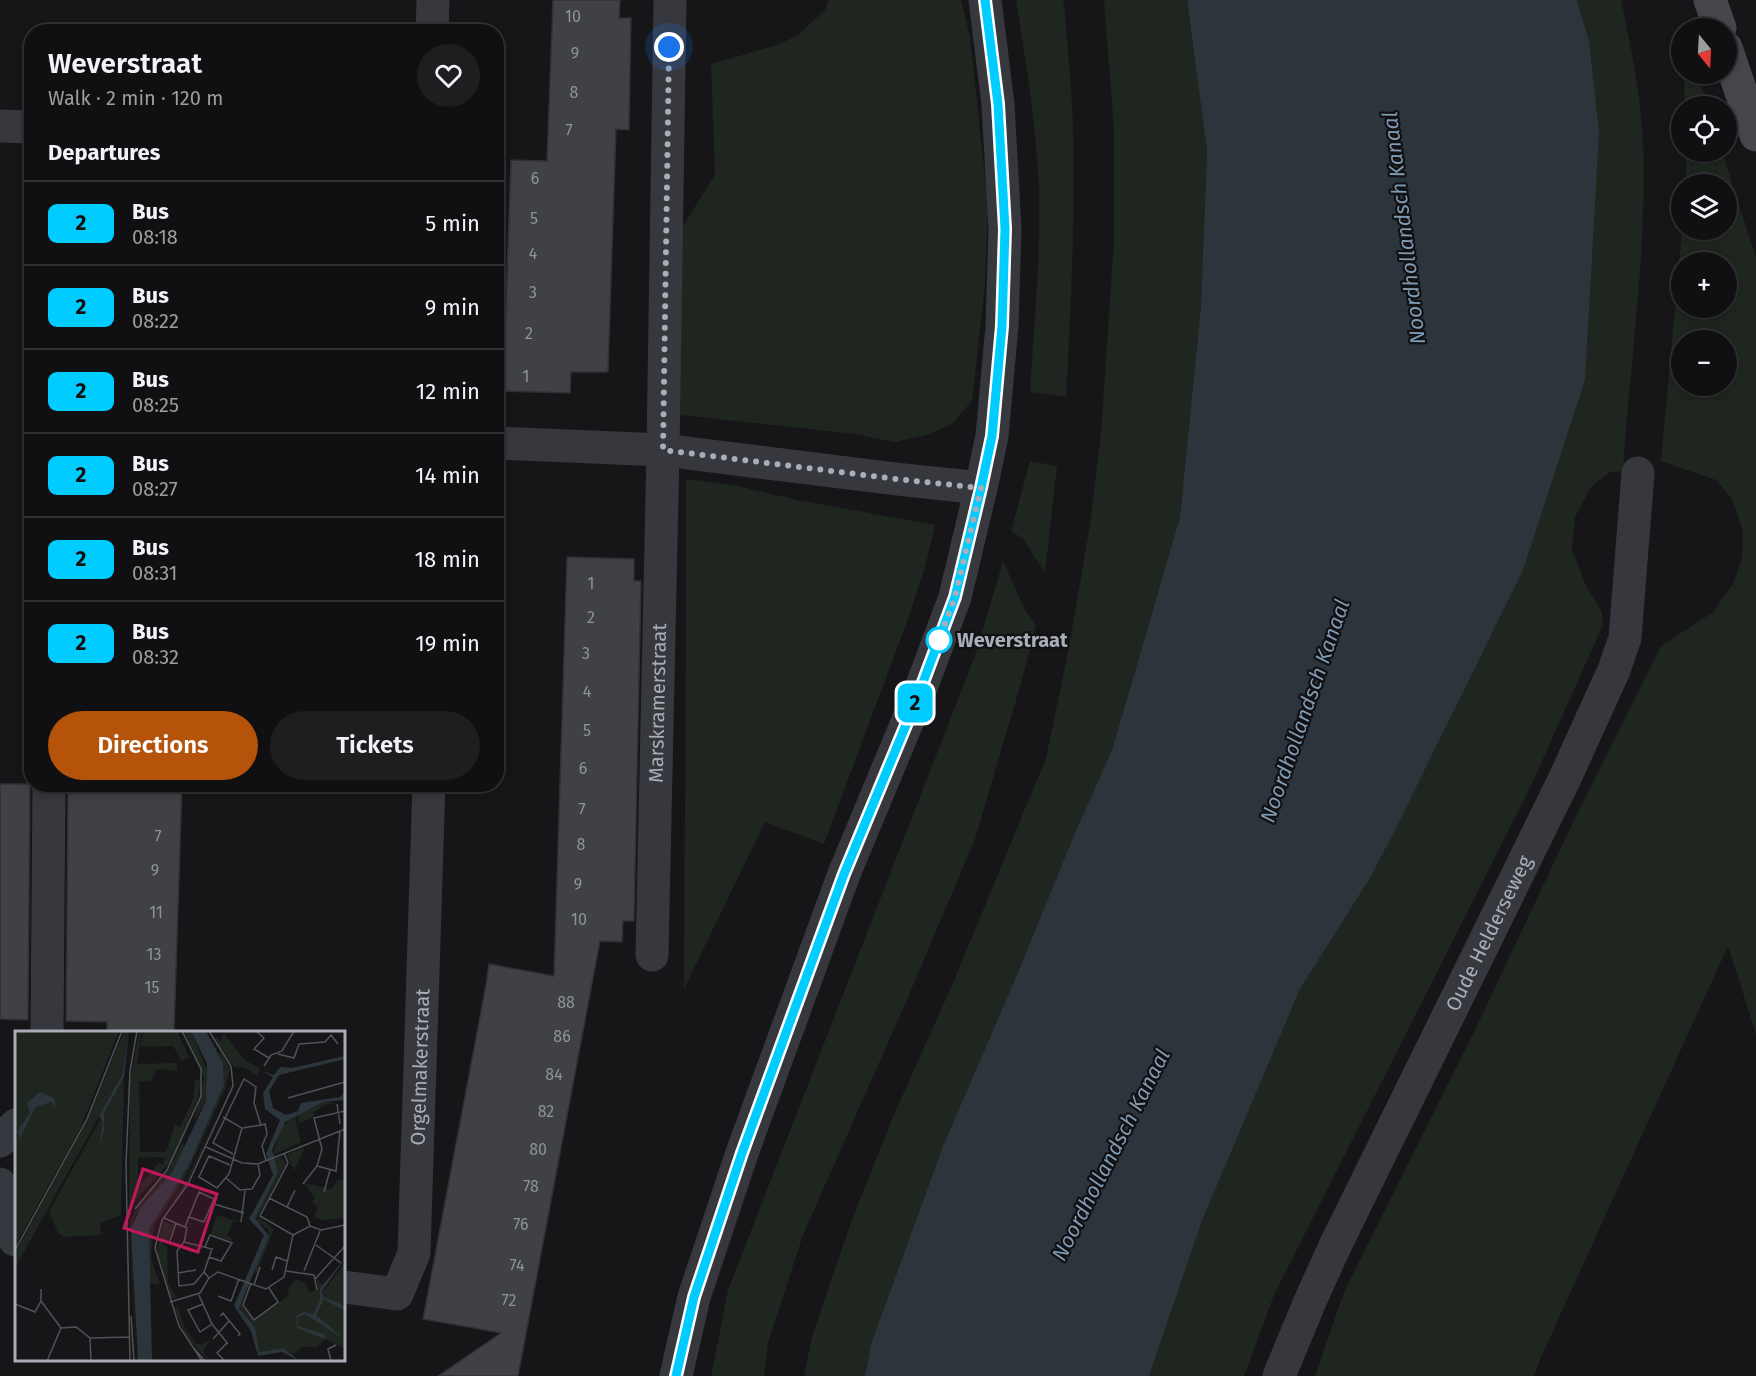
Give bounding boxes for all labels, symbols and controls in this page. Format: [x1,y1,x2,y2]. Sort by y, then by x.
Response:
house number: 10 [565,7,581,26]
north arrow [1671,18,1737,84]
map controls [1671,18,1737,396]
your location [654,32,684,62]
button: heart [417,44,480,107]
house number: 9 [571,44,579,63]
text: Weverstraat [48,47,202,80]
house number: 8 [570,83,579,102]
text: Walk · 2 min · 120 m [48,86,223,110]
button: locate [1671,96,1737,162]
water label: Noordhollandsch Kanaal [1377,110,1431,346]
house number: 7 [565,121,573,140]
text: Departures [48,139,160,166]
house number: 6 [531,169,539,188]
button: layers [1671,174,1737,240]
text: Bus [132,198,169,225]
house number: 5 [530,209,538,228]
text: 2 [76,210,86,236]
text: 5 min [425,210,480,237]
text: 08:18 [132,225,178,249]
house number: 4 [529,244,538,263]
button: + [1671,252,1737,318]
text: Bus [132,282,169,309]
house number: 3 [529,283,537,302]
text: 2 [76,294,86,320]
text: 9 min [425,294,480,321]
text: 08:22 [132,309,179,333]
house number: 2 [525,324,533,343]
button: − [1671,330,1737,396]
text: Bus [132,366,169,393]
house number: 1 [523,367,529,386]
text: 2 [76,378,86,404]
text: 12 min [416,378,480,405]
text: 08:25 [132,393,179,417]
text: Bus [132,450,169,477]
text: 2 [76,462,86,488]
text: 14 min [415,462,480,489]
text: 08:27 [132,477,178,501]
text: Bus [132,534,169,561]
text: 2 [76,546,86,572]
text: 18 min [415,546,480,573]
text: 08:31 [132,561,177,585]
house number: 1 [588,574,594,593]
water label: Noordhollandsch Kanaal [1255,596,1355,826]
house number: 2 [587,608,595,627]
text: Bus [132,618,169,645]
street label: Marskramerstraat [644,622,671,783]
marker: Weverstraat [926,627,952,653]
place label: Weverstraat [957,628,1068,652]
text: 2 [76,630,86,656]
text: 19 min [415,630,480,657]
house number: 3 [582,644,590,663]
text: 08:32 [132,645,179,669]
house number: 4 [583,682,592,701]
line badge: 2 [896,684,934,722]
text: 2 [910,690,920,716]
button: Directions [48,711,258,780]
button: Tickets [270,711,480,780]
house number: 5 [583,721,591,740]
house number: 6 [579,759,587,778]
house number: 7 [578,800,586,819]
house number: 7 [154,827,162,846]
house number: 8 [577,835,586,854]
street label: Oude Helderseweg [1440,851,1537,1015]
house number: 9 [151,861,159,880]
house number: 9 [574,875,582,894]
house number: 11 [149,903,163,922]
house number: 10 [571,910,587,929]
house number: 13 [147,945,161,964]
house number: 15 [145,978,159,997]
street label: Orgelmakerstraat [405,987,434,1146]
house number: 88 [557,993,575,1012]
house number: 86 [553,1027,571,1046]
inset map [15,1031,345,1361]
water label: Noordhollandsch Kanaal [1046,1045,1176,1265]
house number: 84 [545,1065,563,1084]
house number: 82 [538,1102,554,1121]
house number: 80 [529,1140,547,1159]
house number: 78 [523,1177,539,1196]
house number: 76 [513,1215,529,1234]
house number: 74 [510,1256,525,1275]
house number: 72 [502,1291,516,1310]

